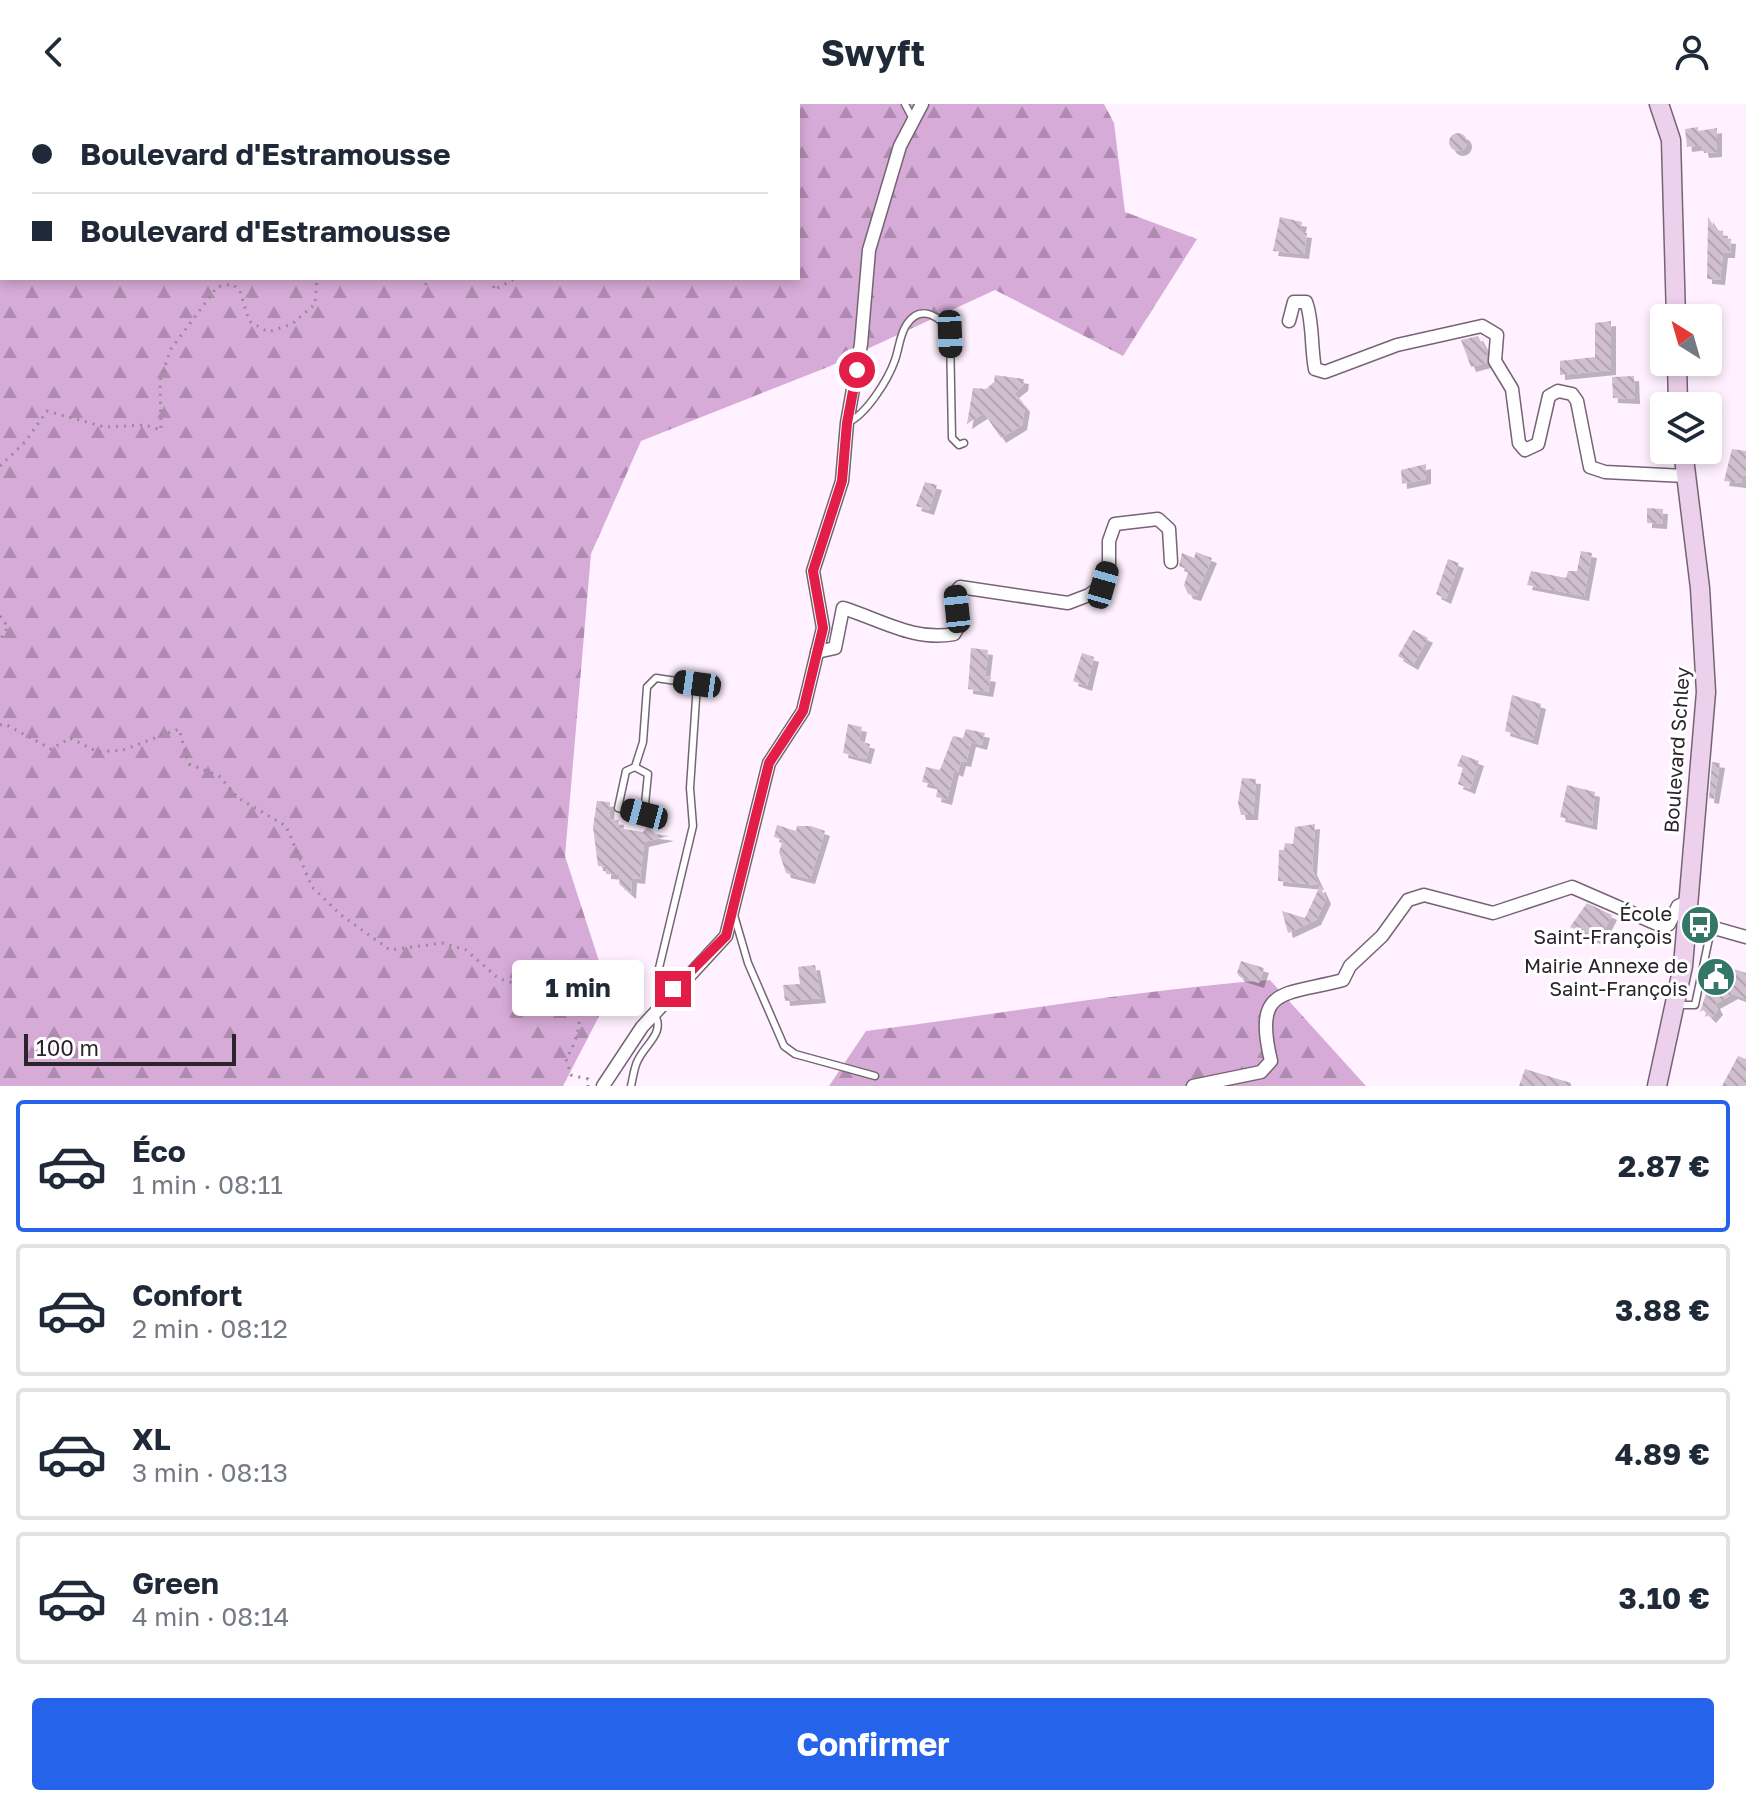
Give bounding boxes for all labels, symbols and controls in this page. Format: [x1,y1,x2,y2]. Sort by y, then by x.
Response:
icon: back [32,30,76,74]
icon: person [1670,30,1714,74]
text: Swyft [821,31,925,74]
text: Boulevard d'Estramousse [80,136,451,172]
text: Boulevard d'Estramousse [80,213,451,249]
north arrow [1650,304,1722,376]
map controls [1650,304,1722,464]
car [937,310,963,358]
route start [839,352,875,388]
button: layers [1650,392,1722,464]
car [1085,559,1121,611]
car [943,584,971,634]
street label: Boulevard Schley [1658,666,1694,834]
car [672,669,722,699]
car [618,796,670,832]
place label: École Saint-François [1533,901,1672,948]
bus stop icon: École Saint-François [1679,904,1721,946]
place label: Mairie Annexe de Saint-François [1524,953,1688,1000]
public building icon: Mairie Annexe de Saint-François [1695,956,1737,998]
callout: 1 min [513,961,645,1017]
route end [655,971,691,1007]
text: 1 min [545,972,611,1003]
scale bar [24,1030,236,1066]
text: 100 m [36,1034,99,1061]
icon: car [36,1130,108,1202]
text: Éco [132,1133,186,1169]
text: 2.87 € [1618,1148,1710,1184]
text: 1 min · 08:11 [132,1169,283,1200]
icon: car [36,1274,108,1346]
text: Confort [132,1277,243,1313]
text: 3.88 € [1615,1292,1710,1328]
text: 2 min · 08:12 [132,1313,288,1344]
icon: car [36,1418,108,1490]
text: XL [132,1421,171,1457]
text: 4.89 € [1615,1436,1710,1472]
text: 3 min · 08:13 [132,1457,288,1488]
icon: car [36,1562,108,1634]
text: Green [132,1565,219,1601]
text: 3.10 € [1619,1580,1710,1616]
text: 4 min · 08:14 [132,1601,289,1632]
button: Confirmer [32,1698,1714,1790]

